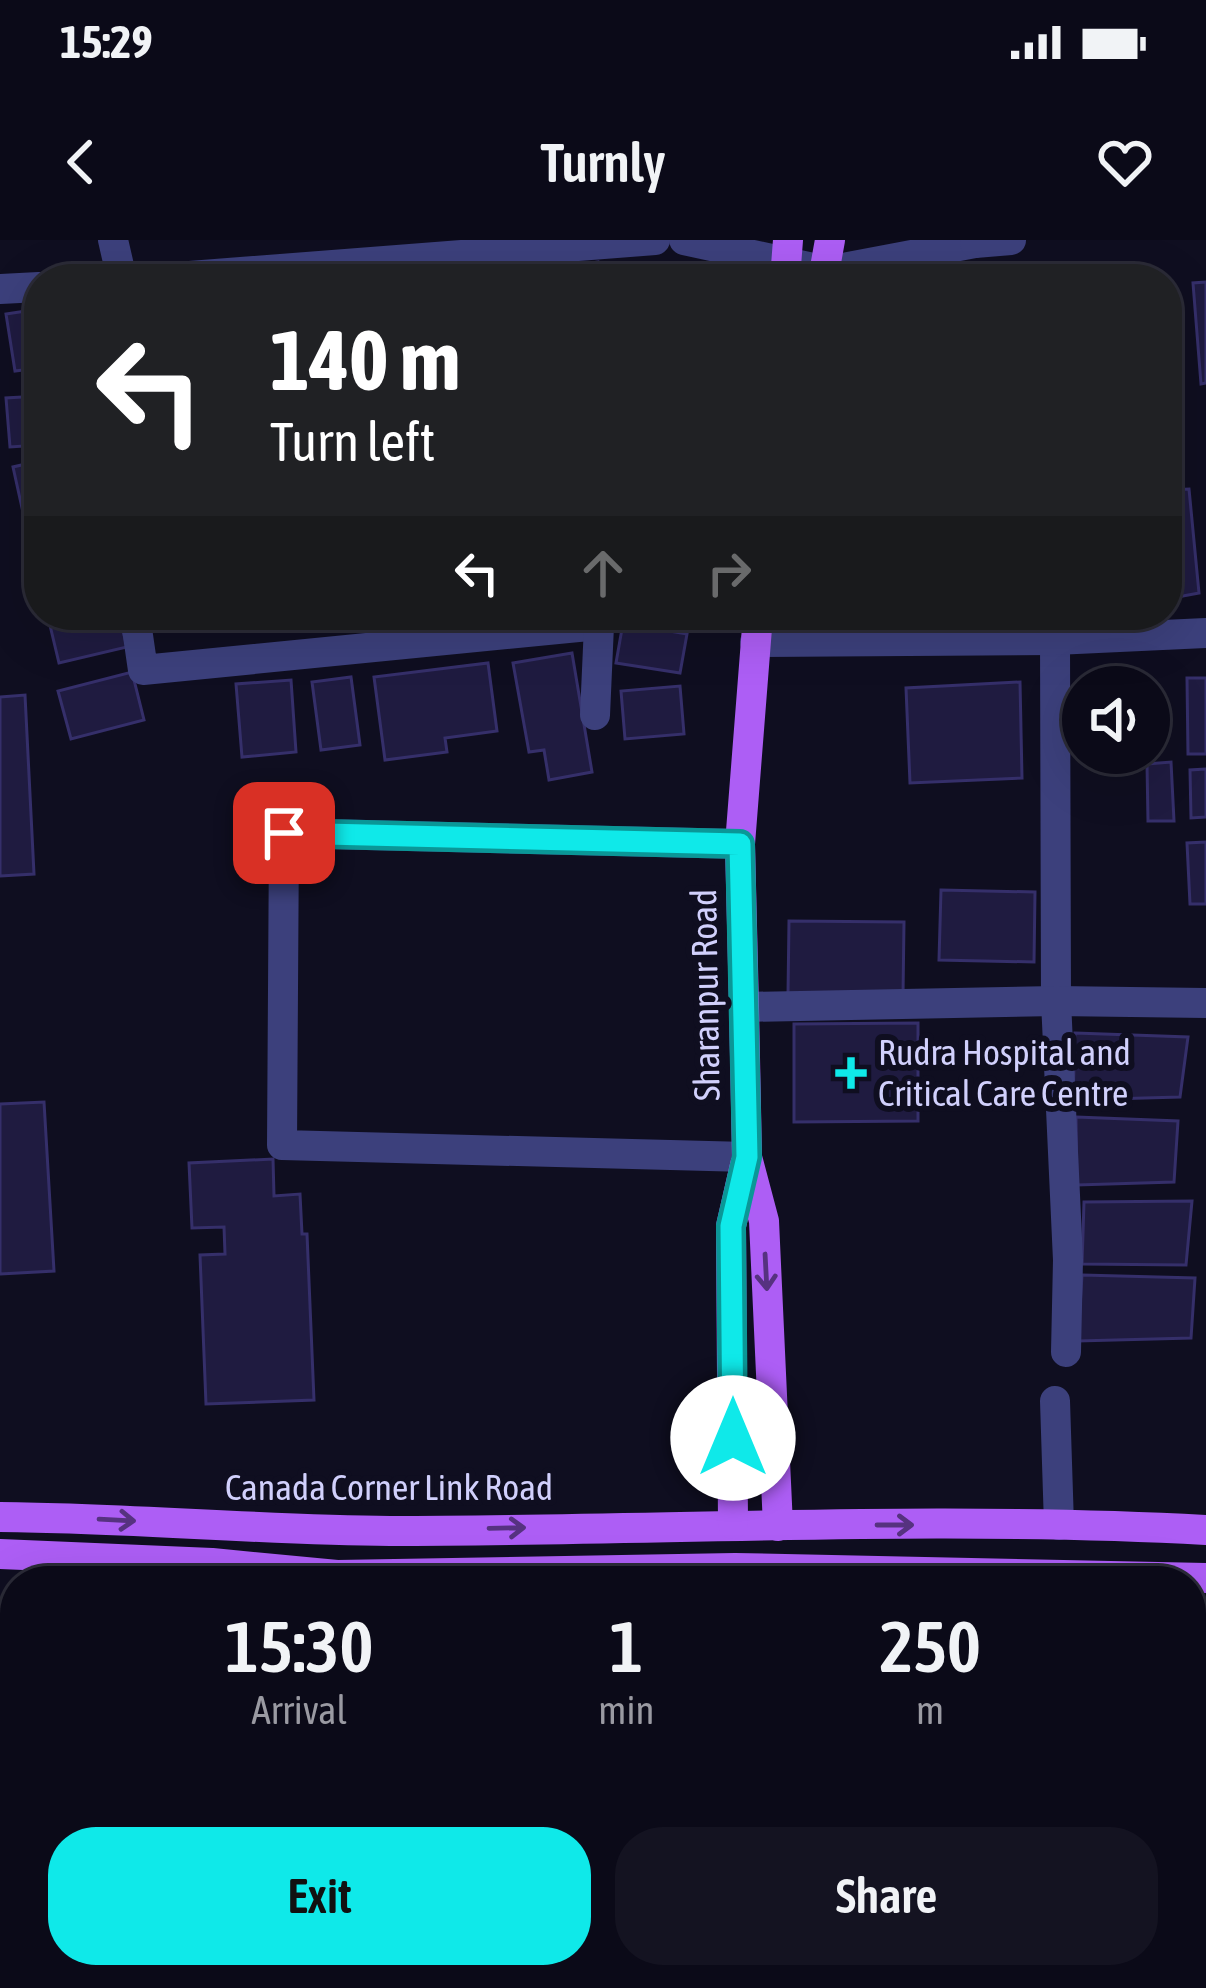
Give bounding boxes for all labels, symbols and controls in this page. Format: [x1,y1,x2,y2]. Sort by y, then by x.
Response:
text: 15:29 [60,16,153,68]
icon: back [48,129,114,195]
icon: heart [1092,129,1158,195]
text: Turnly [540,132,666,193]
icon: left [72,312,228,468]
text: 140 m [270,312,460,408]
text: Turn left [270,411,435,472]
icon: left [444,540,510,606]
icon: ahead [570,540,636,606]
icon: right [696,540,762,606]
map controls [1062,666,1170,774]
button: sound [1062,666,1170,774]
pin [233,782,335,884]
icon: arrive [251,800,317,866]
street label: Sharanpur Road [682,889,728,1101]
place label: Rudra Hospital and Critical Care Centre [878,1031,1131,1114]
marker: Rudra Hospital and Critical Care Centre [835,1057,867,1089]
one-way arrow [755,1252,778,1291]
position arrow [670,1375,796,1501]
street label: Canada Corner Link Road [225,1466,553,1508]
one-way arrow [97,1509,136,1532]
one-way arrow [875,1514,914,1536]
one-way arrow [487,1517,526,1540]
text: 15:30 [225,1605,373,1687]
text: 1 [609,1605,643,1687]
text: 250 [879,1605,981,1687]
text: Arrival [252,1688,347,1732]
text: min [598,1688,654,1732]
text: m [916,1688,944,1732]
button: Exit [48,1827,591,1965]
button: Share [615,1827,1158,1965]

